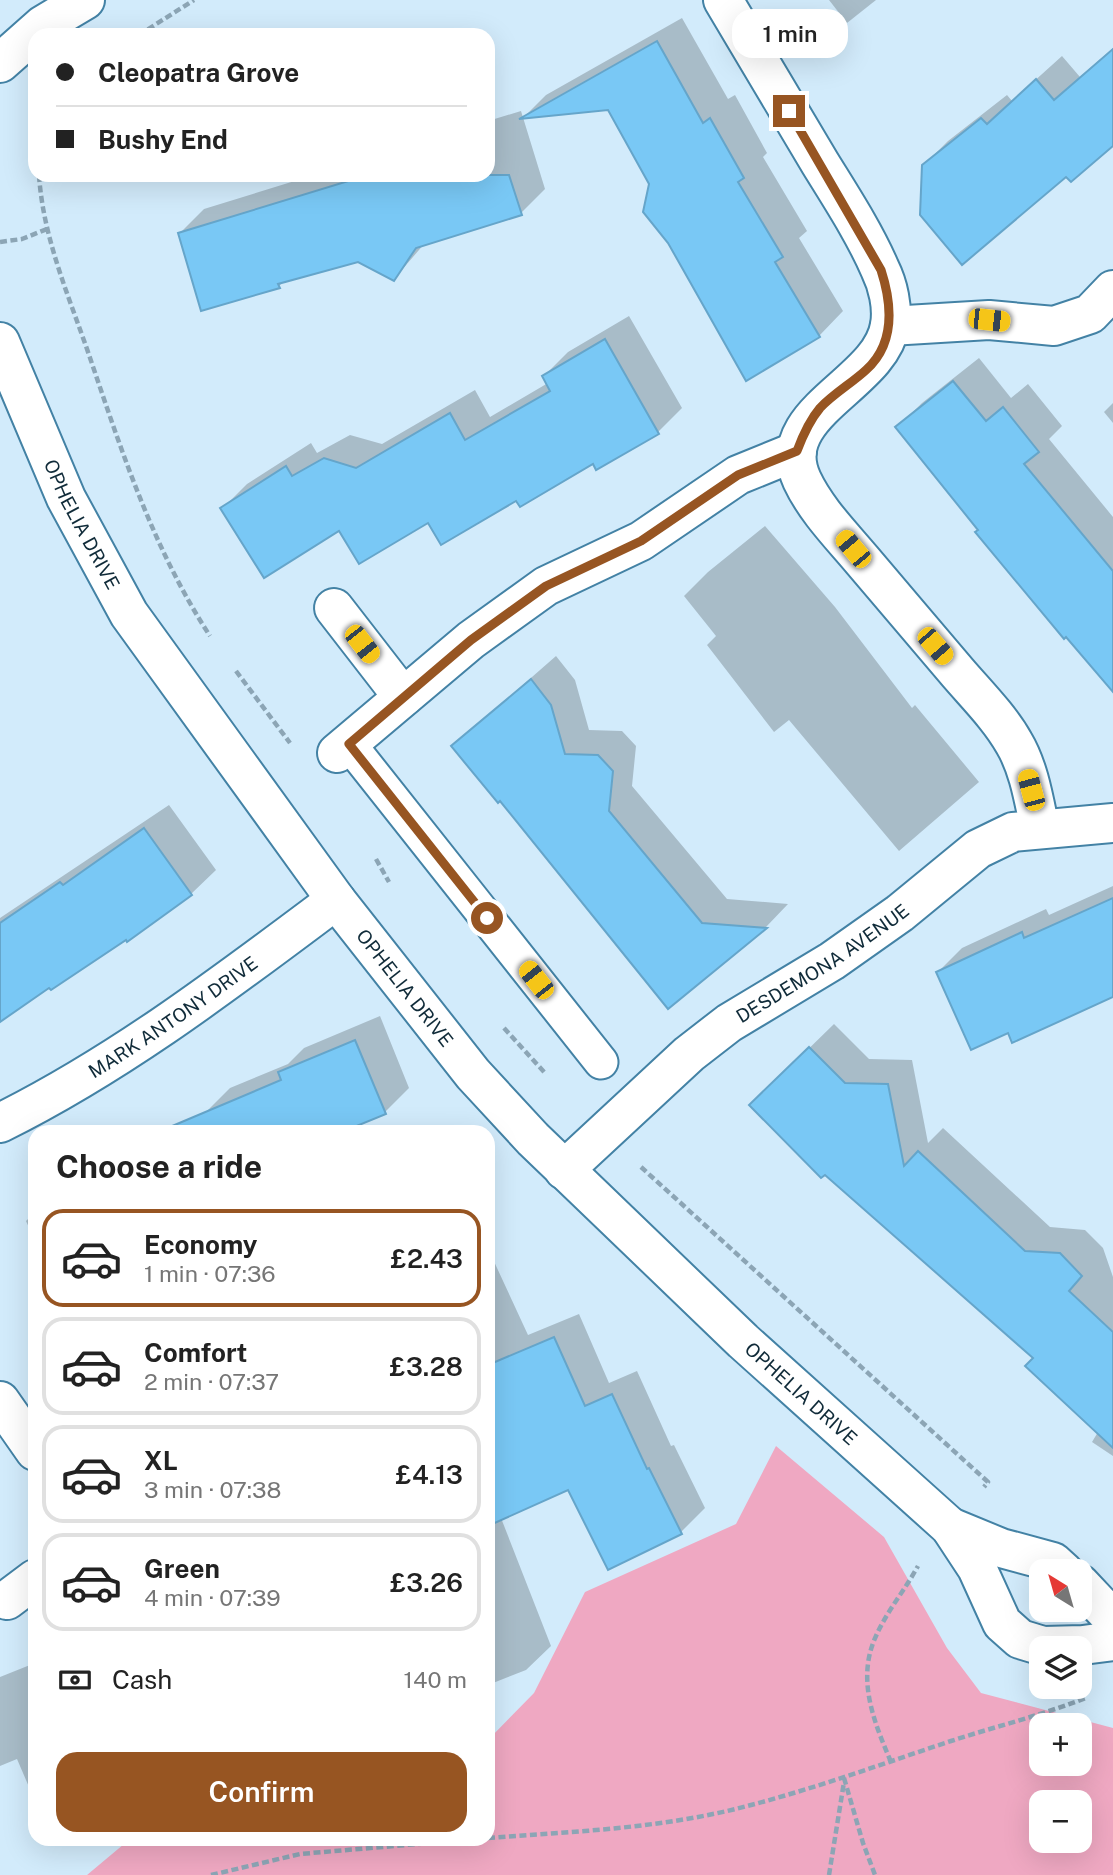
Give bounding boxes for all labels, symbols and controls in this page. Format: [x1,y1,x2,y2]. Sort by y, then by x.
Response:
callout: 1 min [731,10,847,58]
text: 1 min [763,20,817,47]
text: Cleopatra Grove [98,57,299,88]
route end [773,95,805,127]
text: Bushy End [98,124,228,155]
car [968,307,1011,333]
street label: OPHELIA DRIVE [40,456,124,593]
car [832,526,875,572]
car [341,621,384,667]
car [914,623,957,669]
car [1016,767,1047,813]
street label: DESDEMONA AVENUE [732,899,913,1027]
route start [471,902,503,934]
street label: OPHELIA DRIVE [352,925,458,1051]
street label: MARK ANTONY DRIVE [84,951,262,1083]
car [515,957,558,1003]
text: Choose a ride [56,1148,262,1185]
icon: car [60,1227,123,1290]
text: Economy [144,1229,257,1260]
text: £2.43 [391,1243,463,1274]
text: 1 min · 07:36 [144,1260,276,1287]
icon: car [60,1335,123,1398]
text: Comfort [144,1337,247,1368]
street label: OPHELIA DRIVE [741,1337,862,1449]
text: £3.28 [389,1351,463,1382]
text: 2 min · 07:37 [144,1368,279,1395]
icon: car [60,1443,123,1506]
text: XL [144,1445,178,1476]
text: £4.13 [396,1459,463,1490]
text: 3 min · 07:38 [144,1476,281,1503]
icon: car [60,1551,123,1614]
text: Green [144,1553,220,1584]
north arrow [1029,1559,1092,1622]
map controls [1029,1559,1092,1853]
text: £3.26 [390,1567,463,1598]
text: 4 min · 07:39 [144,1584,281,1611]
button: layers [1029,1636,1092,1699]
icon: cash [56,1661,94,1699]
text: Cash [112,1664,172,1695]
text: 140 m [404,1666,467,1693]
button: + [1029,1713,1092,1776]
button: Confirm [56,1752,467,1832]
button: − [1029,1790,1092,1853]

